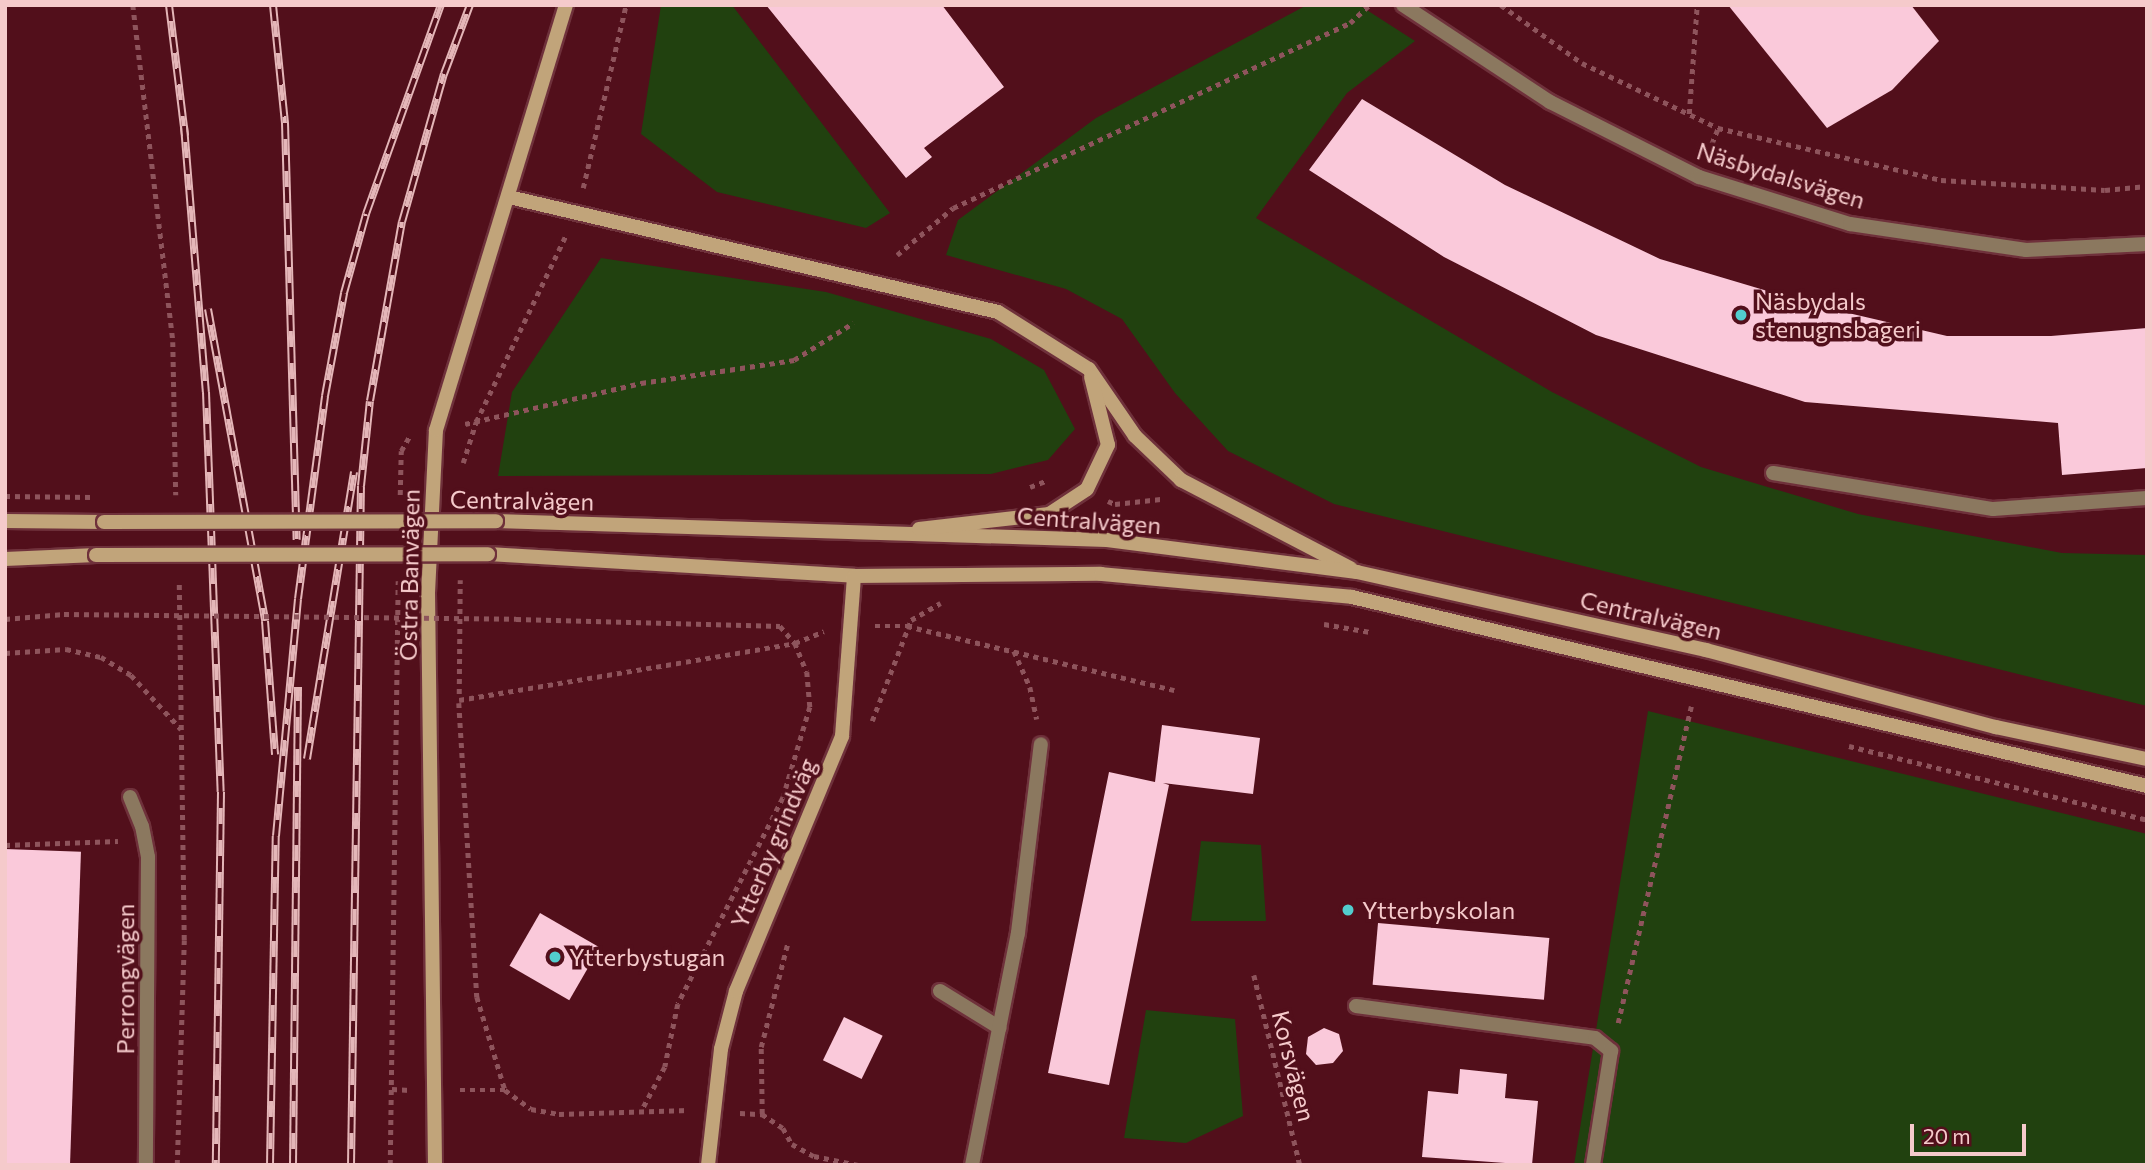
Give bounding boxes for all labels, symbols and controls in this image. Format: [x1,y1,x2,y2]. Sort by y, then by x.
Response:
street label: Näsbydalsvägen [1693,136,1869,214]
place label: Näsbydals stenugnsbageri [1755,287,1921,343]
marker: Näsbydals stenugnsbageri [1733,307,1749,323]
street label: Centralvägen [450,484,594,516]
street label: Östra Banvägen [393,489,425,661]
street label: Centralvägen [1016,501,1162,539]
street label: Centralvägen [1577,585,1725,645]
street label: Ytterby grindväg [724,754,822,932]
place label: Ytterbyskolan [1362,896,1515,924]
marker: Ytterbyskolan [1340,902,1356,918]
street label: Perrongvägen [111,904,139,1054]
place label: Ytterbystugan [569,943,725,971]
marker: Ytterbystugan [547,949,563,965]
street label: Korsvägen [1266,1008,1322,1124]
scale bar [1914,1110,2030,1154]
text: 20 m [1923,1123,1971,1148]

